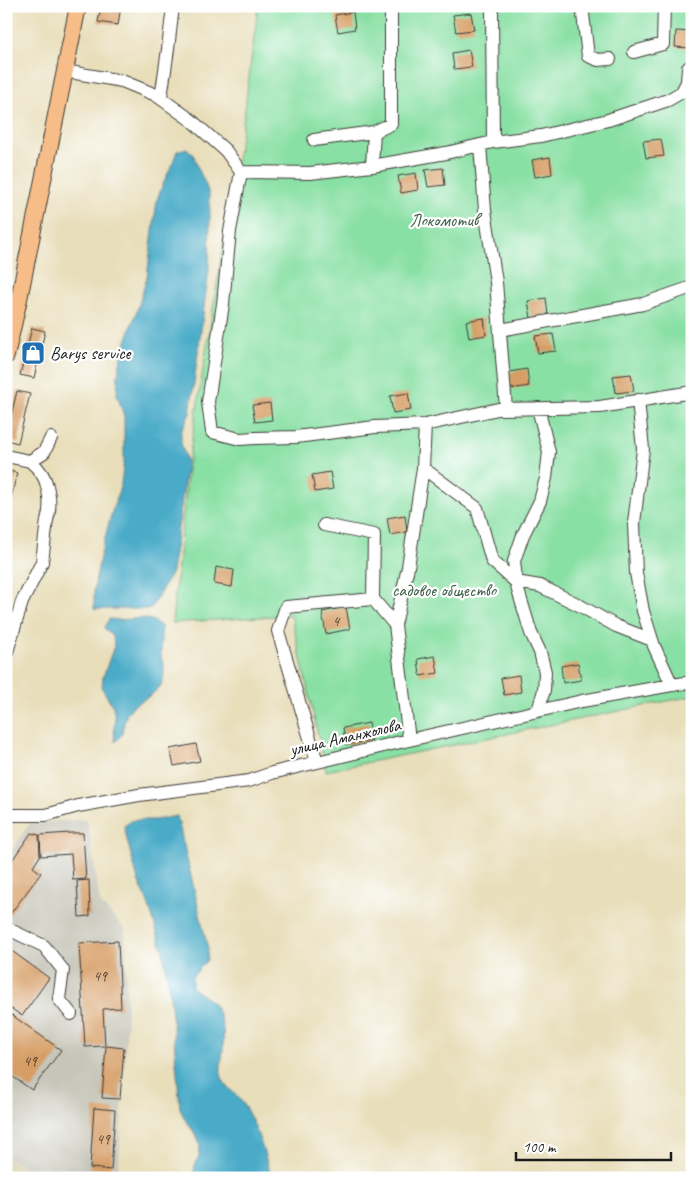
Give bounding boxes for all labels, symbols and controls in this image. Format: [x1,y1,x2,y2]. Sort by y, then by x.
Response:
park label: Локомотив [410,209,483,231]
shop icon: Barys service [20,340,46,366]
place label: Barys service [50,342,132,364]
park label: садовое общество [392,579,498,601]
house number: 4 [333,612,341,631]
street label: улица Аманжолова [286,713,404,761]
house number: 49 [93,967,108,986]
house number: 49 [23,1052,38,1071]
scale bar [516,1129,670,1161]
house number: 49 [96,1130,111,1149]
text: 100 m [523,1138,557,1157]

